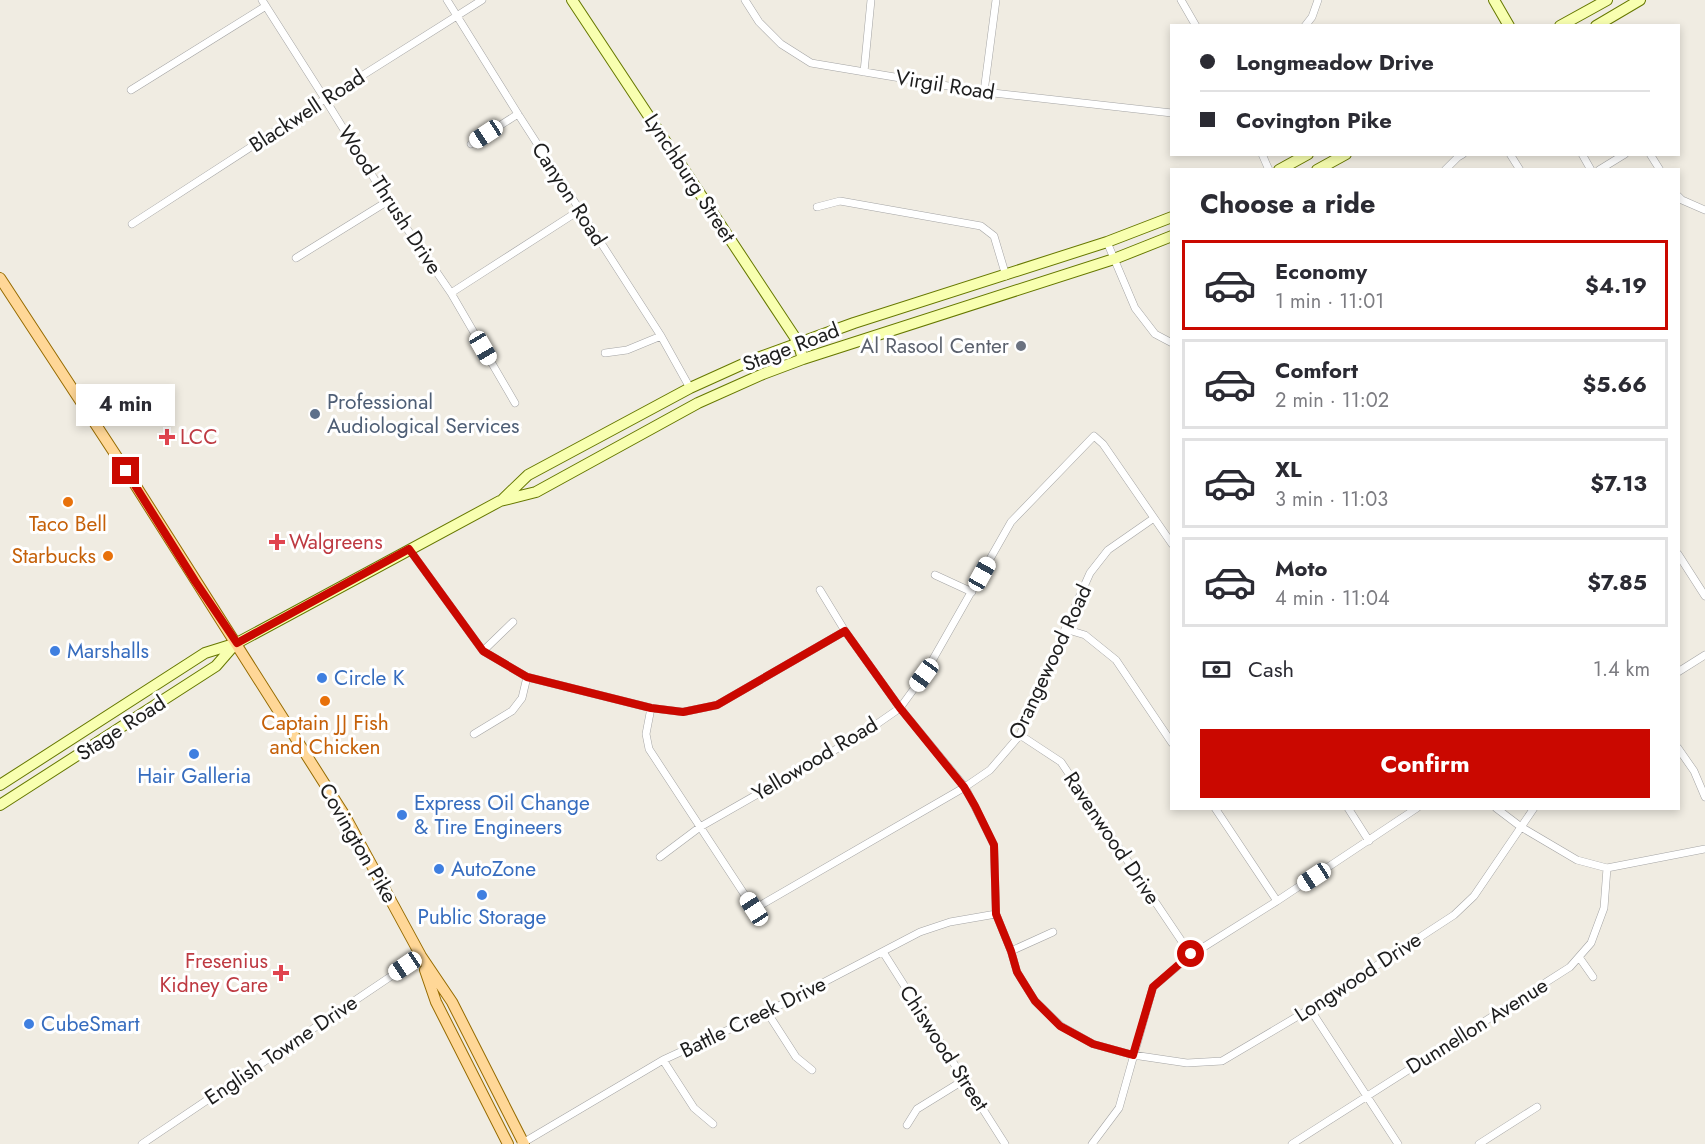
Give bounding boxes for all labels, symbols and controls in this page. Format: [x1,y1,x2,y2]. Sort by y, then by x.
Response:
text: Longmeadow Drive [1236,46,1434,78]
street label: Blackwell Road [243,62,371,160]
street label: Virgil Road [893,62,997,108]
text: Covington Pike [1236,104,1392,136]
street label: Lynchburg Street [637,108,743,248]
car [466,117,506,151]
street label: Wood Thrush Drive [331,120,449,280]
street label: Canyon Road [524,136,614,252]
text: Choose a ride [1200,184,1375,223]
text: Economy [1275,255,1367,287]
icon: car [1203,258,1257,312]
text: $4.19 [1585,269,1647,301]
text: 1 min · 11:01 [1275,287,1384,316]
street label: Stage Road [738,315,844,379]
car [466,328,500,368]
place label: Al Rasool Center [860,331,1010,361]
marker: Al Rasool Center [1014,339,1028,353]
text: Comfort [1275,354,1358,386]
icon: car [1203,357,1257,411]
text: $5.66 [1583,368,1647,400]
callout: 4 min [76,384,176,426]
text: 2 min · 11:02 [1275,386,1389,415]
place label: Professional Audiological Services [327,387,520,441]
text: 4 min [99,390,152,419]
marker: Professional Audiological Services [308,407,322,421]
place label: LCC [180,422,218,452]
marker: LCC [158,428,176,446]
text: XL [1275,453,1302,485]
icon: car [1203,456,1257,510]
route end [112,457,139,484]
text: $7.13 [1590,467,1647,499]
text: 3 min · 11:03 [1275,485,1388,514]
marker: Taco Bell [61,495,75,509]
place label: Taco Bell [29,509,107,539]
place label: Walgreens [289,527,383,557]
marker: Walgreens [270,535,284,549]
place label: Starbucks [11,541,96,571]
marker: Starbucks [101,549,115,563]
text: Moto [1275,552,1328,584]
car [965,554,999,594]
icon: car [1203,555,1257,609]
text: $7.85 [1587,566,1647,598]
street label: Orangewood Road [1001,580,1099,744]
text: 4 min · 11:04 [1275,584,1390,613]
place label: Marshalls [67,636,149,666]
marker: Marshalls [48,644,62,658]
icon: cash [1200,653,1233,686]
text: Cash [1248,653,1294,685]
car [906,655,942,695]
text: 1.4 km [1593,655,1650,684]
place label: Circle K [334,663,405,693]
marker: Circle K [315,671,329,685]
street label: Stage Road [70,688,172,768]
marker: Captain JJ Fish and Chicken [318,694,332,708]
place label: Captain JJ Fish and Chicken [261,708,389,762]
street label: Yellowood Road [747,710,883,808]
button: Confirm [1200,729,1650,798]
marker: Hair Galleria [187,747,201,761]
place label: Hair Galleria [137,761,251,791]
street label: Ravenwood Drive [1056,766,1168,910]
street label: Covington Pike [312,778,405,909]
place label: Express Oil Change & Tire Engineers [414,788,590,842]
marker: Express Oil Change & Tire Engineers [395,808,409,822]
place label: AutoZone [451,854,536,884]
car [1294,860,1334,894]
marker: AutoZone [432,862,446,876]
marker: Public Storage [475,888,489,902]
car [737,889,771,929]
place label: Public Storage [418,902,547,932]
street label: Longwood Drive [1289,925,1427,1029]
route start [1177,940,1204,967]
place label: Fresenius Kidney Care [159,946,268,1000]
car [385,948,425,984]
marker: Fresenius Kidney Care [272,964,290,982]
street label: Battle Creek Drive [675,969,831,1065]
street label: Dunnellon Avenue [1400,970,1554,1082]
street label: Chiswood Street [892,979,996,1117]
street label: English Towne Drive [199,988,364,1112]
place label: CubeSmart [41,1009,139,1039]
marker: CubeSmart [22,1017,36,1031]

